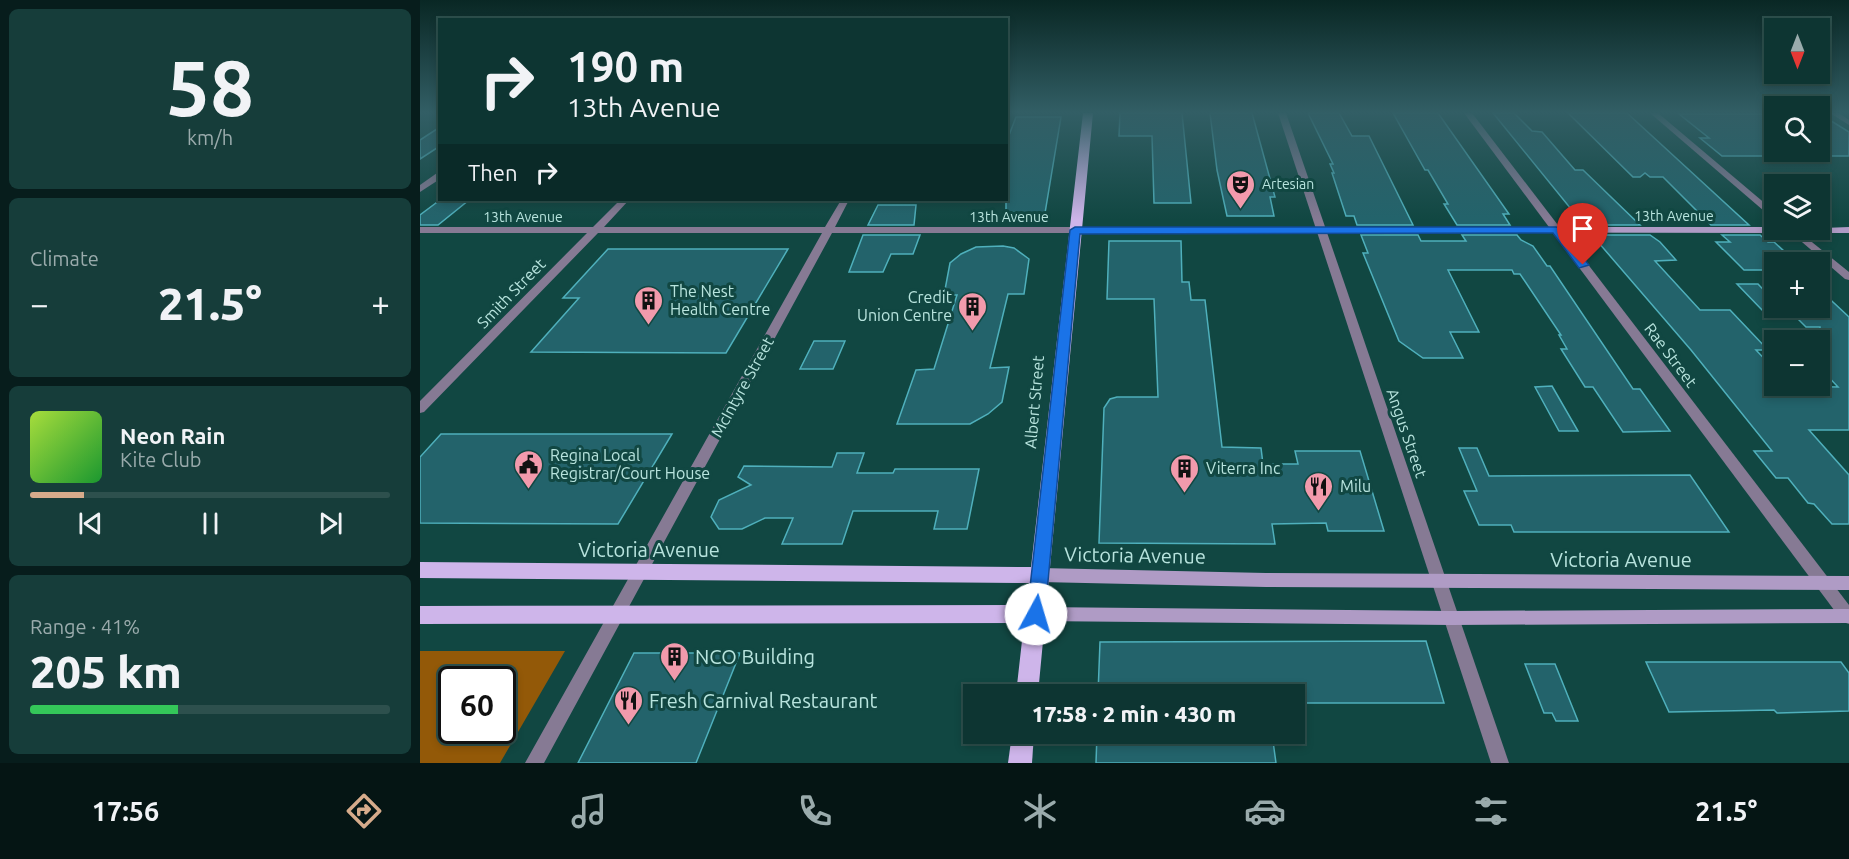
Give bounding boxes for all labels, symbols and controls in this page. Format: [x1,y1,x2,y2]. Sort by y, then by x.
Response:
north arrow [1764,18,1830,84]
map controls [1764,18,1830,396]
icon: right [468,42,546,120]
text: 58 [166,43,254,131]
text: 190 m [567,43,684,90]
text: 13th Avenue [567,92,721,122]
button: search [1764,96,1830,162]
text: km/h [187,126,233,149]
icon: right [530,156,563,189]
text: Then [468,160,518,185]
theatre icon: Artesian [1225,168,1257,210]
button: layers [1764,174,1830,240]
place label: Artesian [1262,176,1314,192]
pin [1557,203,1608,265]
street label: 13th Avenue [1634,208,1714,224]
street label: 13th Avenue [483,209,563,225]
street label: 13th Avenue [969,209,1049,225]
icon: arrive [1566,212,1599,245]
text: Climate [30,247,99,270]
button: + [1764,252,1830,318]
street label: Smith Street [473,254,549,332]
text: 21.5° [158,278,262,329]
place label: The Nest Health Centre [670,282,770,318]
building icon: The Nest Health Centre [633,284,665,326]
text: − [30,285,49,322]
text: + [371,285,390,322]
place label: Credit Union Centre [857,288,953,324]
building icon: Credit Union Centre [957,290,989,332]
street label: Rae Street [1641,320,1701,391]
button: − [1764,330,1830,396]
street label: McIntyre Street [707,333,777,440]
street label: Albert Street [1021,354,1047,449]
street label: Angus Street [1383,386,1431,481]
text: Neon Rain [120,423,225,448]
place label: Regina Local Registrar/Court House [550,446,710,482]
text: Kite Club [120,448,202,471]
public building icon: Regina Local Registrar/Court House [513,448,545,490]
building icon: Viterra Inc [1169,452,1201,494]
place label: Viterra Inc [1206,459,1281,477]
restaurant icon: Milu [1303,470,1335,512]
place label: Milu [1340,477,1371,495]
icon: previous [74,507,107,540]
icon: pause [194,507,227,540]
icon: next [314,507,347,540]
street label: Victoria Avenue [578,538,720,561]
street label: Victoria Avenue [1064,542,1206,568]
street label: Victoria Avenue [1550,548,1692,571]
position arrow [1004,582,1068,646]
text: Range · 41% [30,615,140,638]
building icon: NCO Building [658,640,690,682]
place label: NCO Building [695,645,815,668]
text: 205 km [30,646,182,697]
speed limit sign: 60 [438,666,516,744]
restaurant icon: Fresh Carnival Restaurant [612,684,644,726]
place label: Fresh Carnival Restaurant [649,689,878,712]
text: 17:58 · 2 min · 430 m [1032,701,1236,726]
icon: directions [343,790,385,832]
icon: music [568,790,610,832]
icon: phone [794,790,836,832]
icon: climate [1019,790,1061,832]
icon: car [1244,790,1286,832]
icon: filters [1470,790,1512,832]
text: 17:56 [92,796,159,826]
text: 21.5° [1695,796,1757,826]

